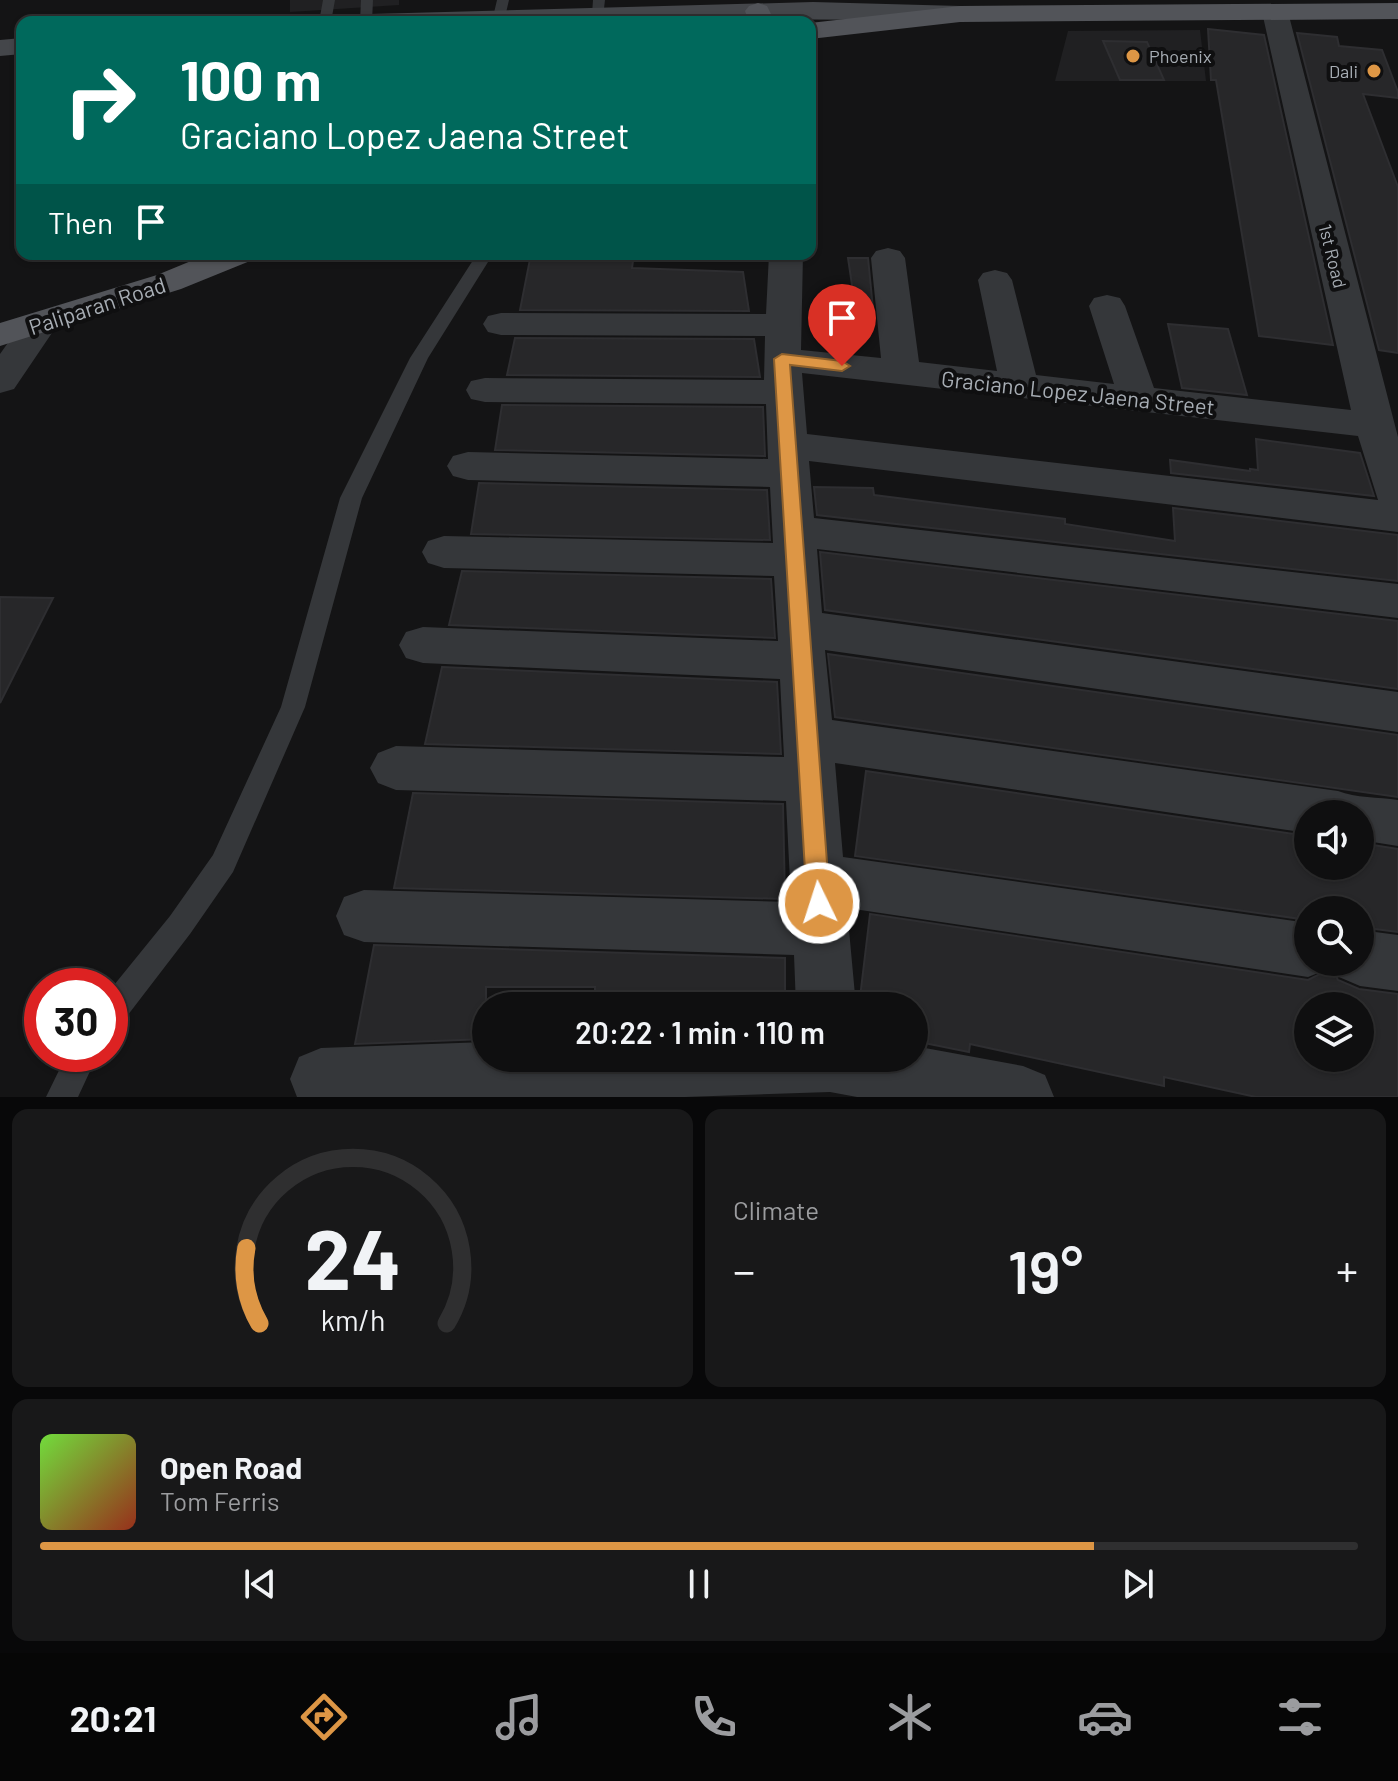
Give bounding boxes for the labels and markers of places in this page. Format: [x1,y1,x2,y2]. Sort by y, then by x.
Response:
place label: Phoenix [1149,45,1212,67]
marker: Phoenix [1124,47,1142,65]
place label: Dali [1329,60,1358,82]
marker: Dali [1365,62,1383,80]
pin [808,284,876,366]

